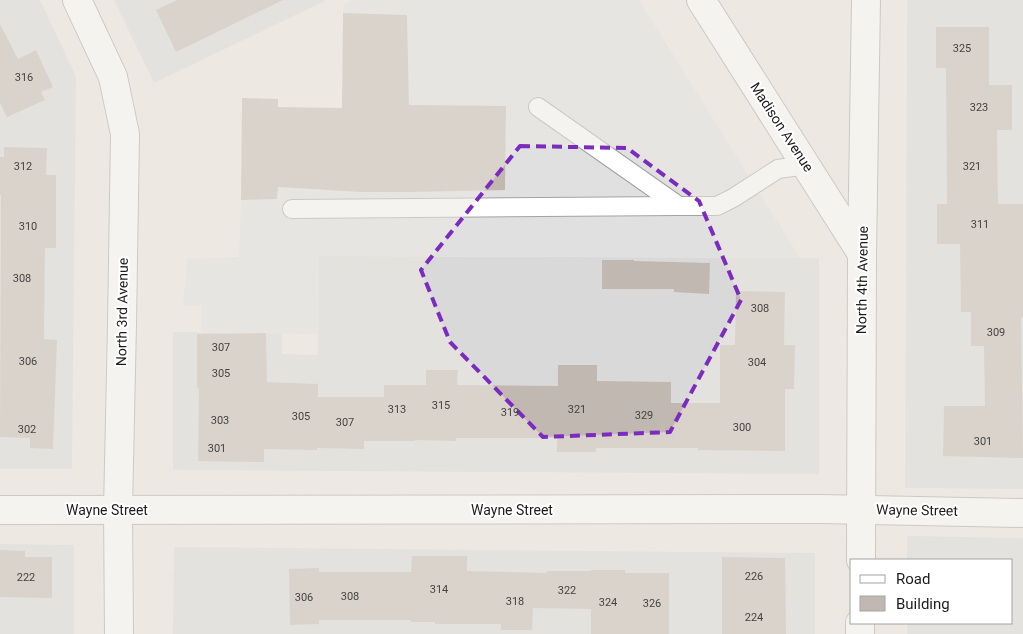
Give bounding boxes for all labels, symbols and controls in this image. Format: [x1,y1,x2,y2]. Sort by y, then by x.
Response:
house number: 325 [953,42,971,55]
house number: 316 [15,71,33,84]
street label: Madison Avenue [747,79,817,175]
house number: 323 [970,101,988,114]
house number: 312 [14,160,32,173]
house number: 321 [963,160,981,173]
house number: 311 [971,218,989,231]
house number: 310 [19,220,37,233]
street label: North 4th Avenue [853,226,871,334]
street label: North 3rd Avenue [113,258,131,366]
house number: 308 [13,272,31,285]
house number: 308 [751,302,769,315]
house number: 309 [987,326,1005,339]
house number: 307 [212,341,230,354]
house number: 306 [19,355,37,368]
house number: 304 [748,356,766,369]
house number: 305 [212,367,230,380]
house number: 315 [432,399,450,412]
house number: 313 [388,403,406,416]
house number: 321 [568,403,586,416]
house number: 319 [501,406,519,419]
house number: 329 [635,409,653,422]
house number: 305 [292,410,310,423]
house number: 303 [211,414,229,427]
house number: 307 [336,416,354,429]
house number: 300 [733,421,751,434]
house number: 302 [18,423,36,436]
house number: 301 [974,435,992,448]
house number: 301 [208,442,226,455]
street label: Wayne Street [876,501,958,519]
street label: Wayne Street [66,502,148,518]
street label: Wayne Street [471,502,553,518]
legend [850,559,1013,624]
house number: 226 [745,570,763,583]
text: Road [896,570,930,588]
house number: 222 [17,571,35,584]
house number: 314 [430,583,448,596]
house number: 322 [558,584,576,597]
house number: 308 [341,590,359,603]
house number: 306 [295,591,313,604]
house number: 318 [506,595,524,608]
text: Building [896,595,950,613]
house number: 324 [599,596,617,609]
house number: 326 [643,597,661,610]
house number: 224 [745,611,763,624]

